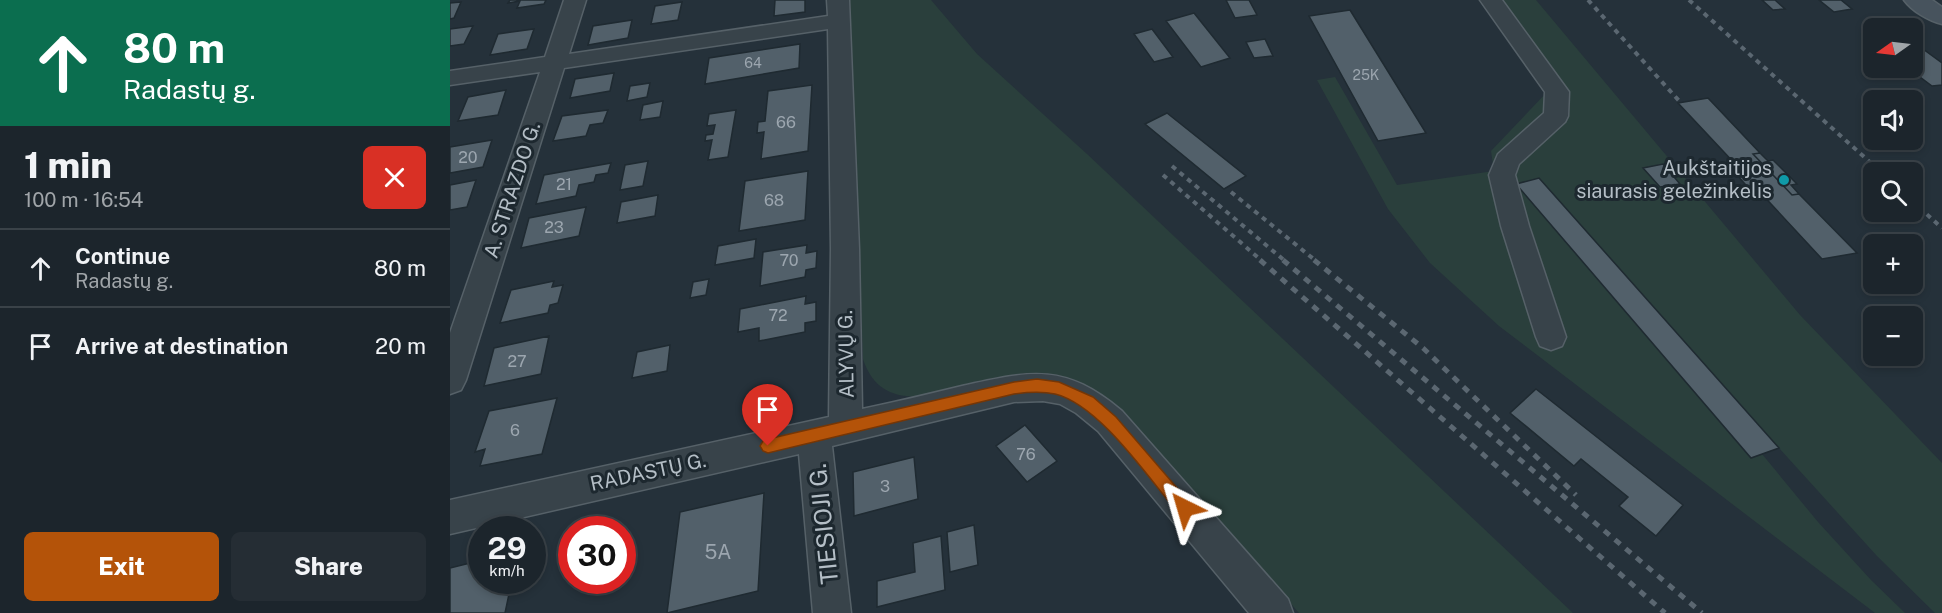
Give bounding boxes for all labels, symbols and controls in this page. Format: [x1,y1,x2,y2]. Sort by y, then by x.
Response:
north arrow [1863,18,1923,78]
map controls [1863,18,1923,366]
text: 80 m [123,23,225,72]
icon: ahead [24,24,102,102]
house number: 64 [744,55,762,71]
house number: 25K [1353,67,1380,83]
text: Radastų g. [123,73,256,105]
button: sound [1863,90,1923,150]
house number: 66 [776,113,796,132]
street label: A. STRAZDO G. [479,119,545,261]
text: 1 min [24,144,112,186]
button: close [363,146,426,209]
house number: 20 [458,148,478,167]
place label: Aukštaitijos siaurasis geležinkelis [1576,156,1772,203]
button: search [1863,162,1923,222]
marker: Aukštaitijos siaurasis geležinkelis [1777,173,1791,187]
house number: 21 [556,175,572,194]
text: 100 m · 16:54 [24,188,143,212]
house number: 68 [764,191,784,210]
house number: 23 [544,218,564,237]
button: + [1863,234,1923,294]
text: Continue [75,243,170,269]
house number: 70 [779,251,799,270]
icon: ahead [24,252,57,285]
text: 80 m [374,255,426,281]
text: Radastų g. [75,269,173,293]
house number: 72 [768,306,788,325]
button: − [1863,306,1923,366]
street label: ALYVŲ G. [833,310,859,398]
icon: arrive [24,330,57,363]
text: Arrive at destination [75,333,288,359]
text: 20 m [375,333,426,359]
house number: 27 [507,352,527,371]
pin [742,384,793,446]
icon: arrive [751,393,784,426]
house number: 6 [510,421,520,440]
house number: 76 [1016,445,1036,464]
street label: RADASTŲ G. [588,448,708,496]
street label: TIESIOJI G. [803,462,843,586]
position arrow [1153,476,1217,540]
house number: 3 [880,477,890,496]
speed limit sign: 30 [558,516,636,594]
text: 29 [488,530,526,566]
button: Exit [24,532,219,601]
button: Share [231,532,426,601]
house number: 5A [704,540,732,564]
text: km/h [489,562,525,579]

